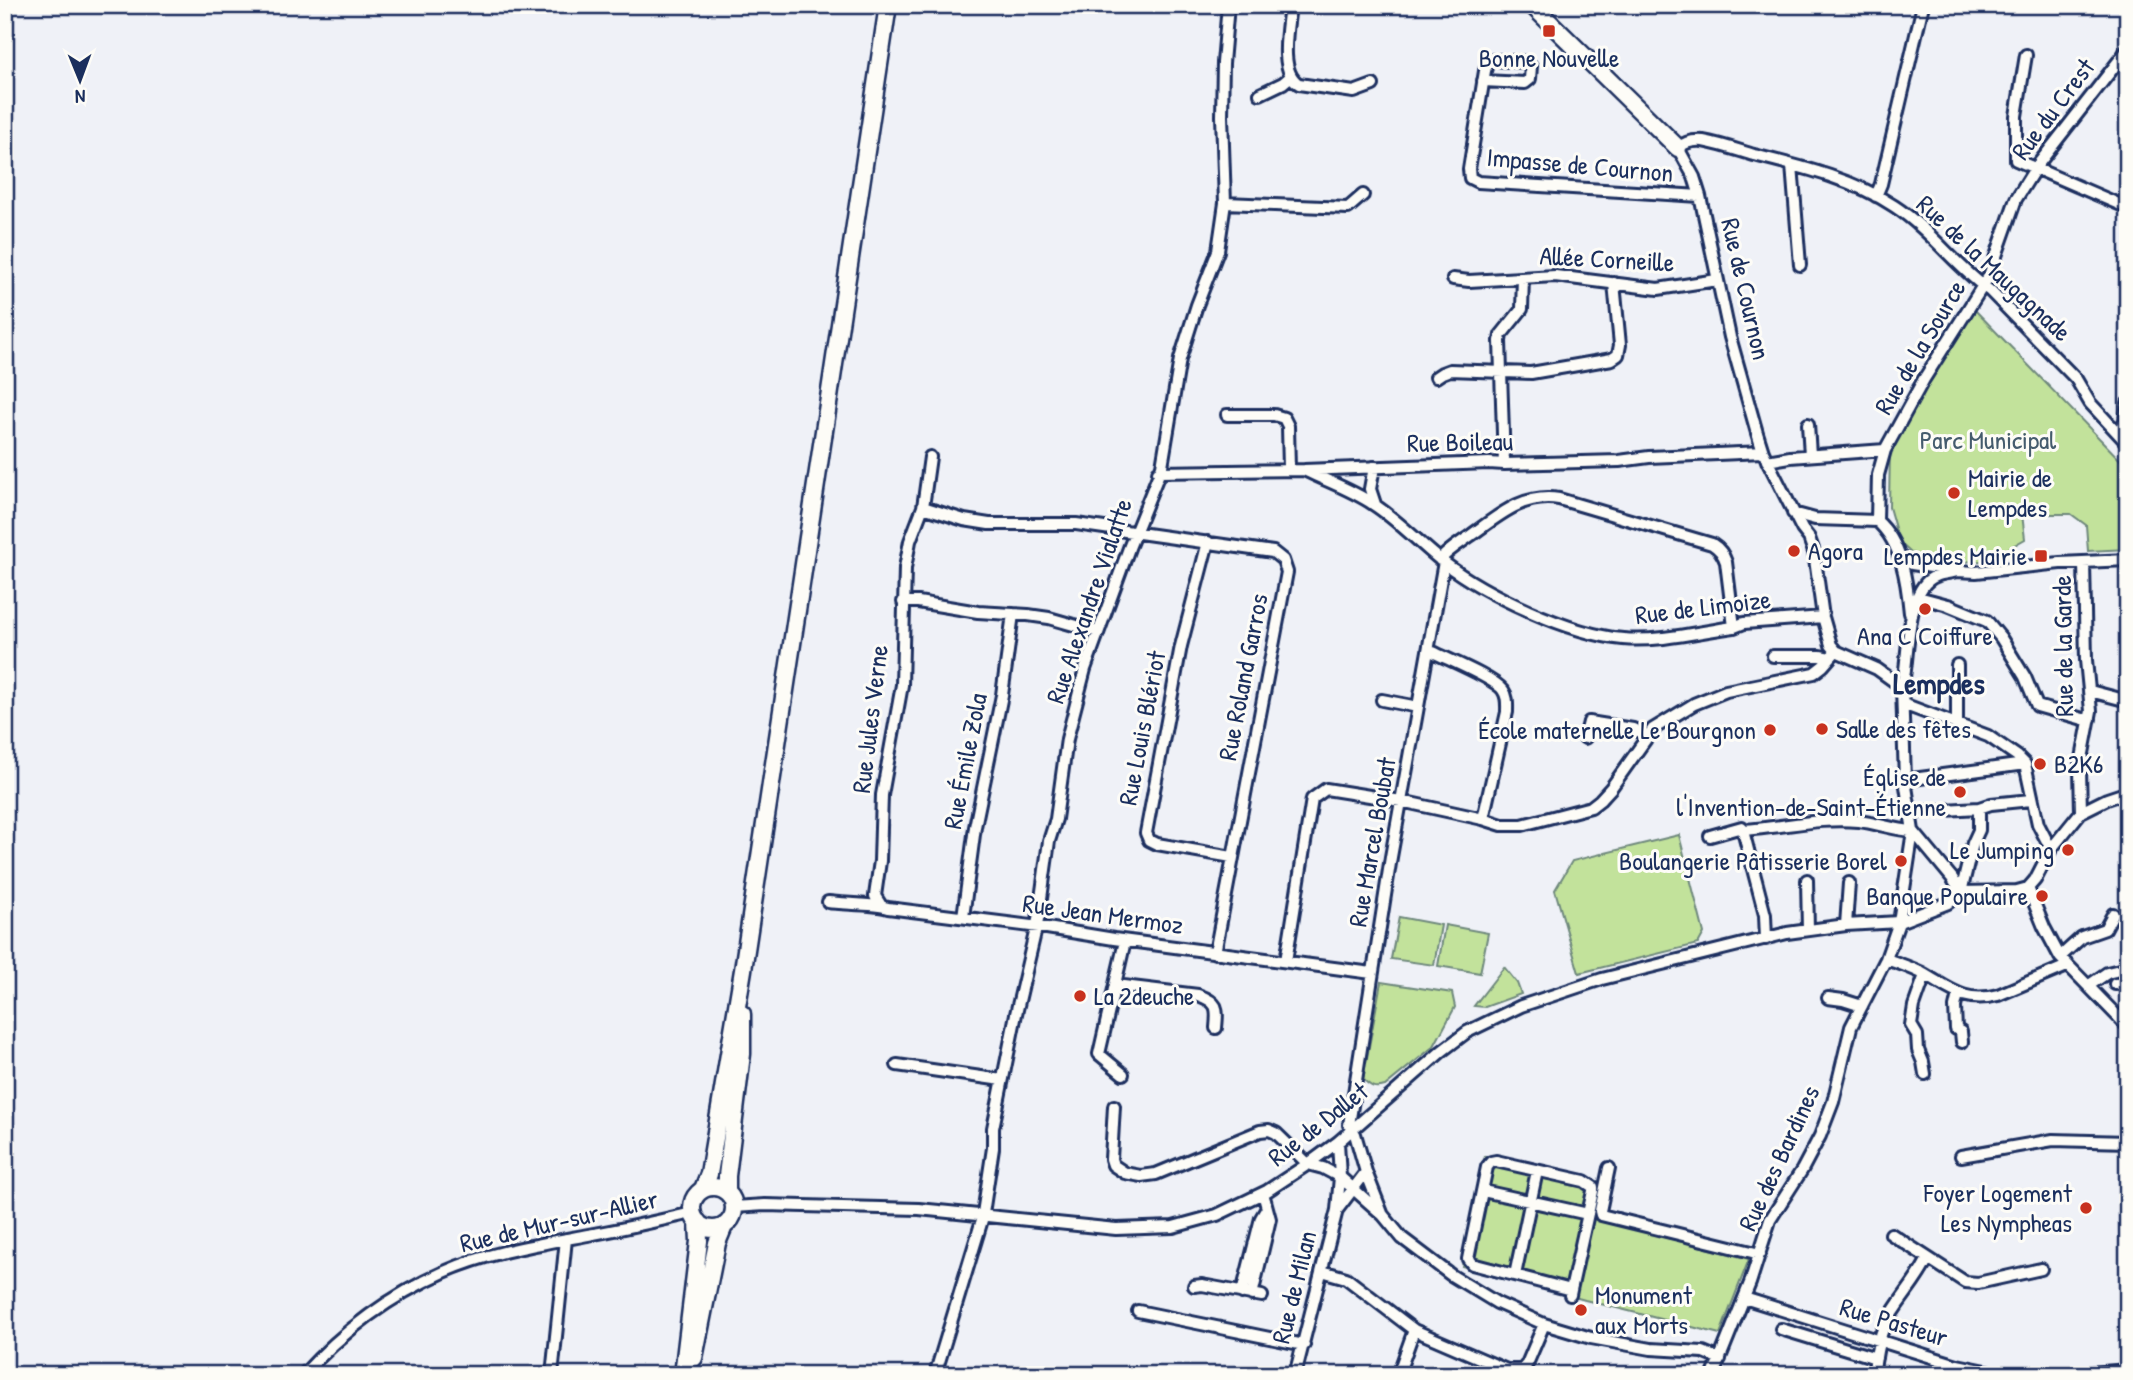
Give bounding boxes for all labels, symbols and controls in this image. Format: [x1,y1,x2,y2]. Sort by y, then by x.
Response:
marker: Bonne Nouvelle [1541,23,1557,39]
place label: Bonne Nouvelle [1479,40,1619,75]
north arrow [46,46,116,116]
street label: Rue du Crest [2003,50,2103,167]
text: N [75,84,86,110]
street label: Impasse de Cournon [1485,139,1675,190]
street label: Rue de la Maugagnade [1909,187,2079,349]
street label: Rue de Cournon [1713,215,1780,363]
street label: Allée Corneille [1539,237,1675,280]
street label: Rue de la Source [1866,273,1974,421]
park label: Parc Municipal [1920,422,2056,457]
street label: Rue Boileau [1407,423,1513,460]
place label: Mairie de Lempdes [1968,460,2052,525]
marker: Mairie de Lempdes [1946,485,1962,501]
street label: Rue Alexandre Vialatte [1037,494,1140,708]
place label: Agora [1808,533,1863,568]
place label: Lempdes Mairie [1884,538,2027,573]
marker: Agora [1786,543,1802,559]
marker: Lempdes Mairie [2033,548,2049,564]
street label: Rue de la Garde [2044,575,2081,717]
street label: Rue de Limoize [1633,581,1773,632]
street label: Rue Roland Garros [1209,591,1276,763]
marker: Ana C Coiffure [1917,601,1933,617]
place label: Ana C Coiffure [1857,618,1993,653]
street label: Rue Jules Verne [843,643,896,795]
street label: Rue Louis Blériot [1109,647,1174,808]
district label: Lempdes [1893,663,1985,704]
street label: Rue Émile Zola [934,690,995,832]
place label: Salle des fêtes [1836,711,1971,746]
place label: École maternelle Le Bourgnon [1478,712,1756,747]
marker: Salle des fêtes [1814,721,1830,737]
marker: École maternelle Le Bourgnon [1762,722,1778,738]
place label: B2K6 [2054,746,2103,781]
street label: Rue Marcel Boubat [1339,753,1404,929]
marker: B2K6 [2032,756,2048,772]
place label: Église de l'Invention-de-Saint-Étienne [1676,759,1946,824]
marker: Église de l'Invention-de-Saint-Étienne [1952,784,1968,800]
place label: Le Jumping [1950,832,2054,867]
marker: Le Jumping [2060,842,2076,858]
place label: Boulangerie Pâtisserie Borel [1619,843,1887,878]
marker: Boulangerie Pâtisserie Borel [1893,853,1909,869]
place label: Banque Populaire [1866,878,2028,913]
street label: Rue Jean Mermoz [1021,885,1185,942]
marker: Banque Populaire [2034,888,2050,904]
place label: La 2deuche [1094,978,1194,1013]
marker: La 2deuche [1072,988,1088,1004]
street label: Rue de Dallet [1260,1073,1376,1174]
street label: Rue des Bardines [1730,1079,1827,1236]
place label: Foyer Logement Les Nympheas [1923,1175,2073,1240]
street label: Rue de Mur-sur-Allier [456,1181,661,1260]
marker: Foyer Logement Les Nympheas [2078,1200,2094,1216]
street label: Rue de Milan [1263,1227,1324,1347]
place label: Monument aux Morts [1595,1277,1693,1342]
street label: Rue Pasteur [1836,1289,1952,1354]
marker: Monument aux Morts [1573,1302,1589,1318]

